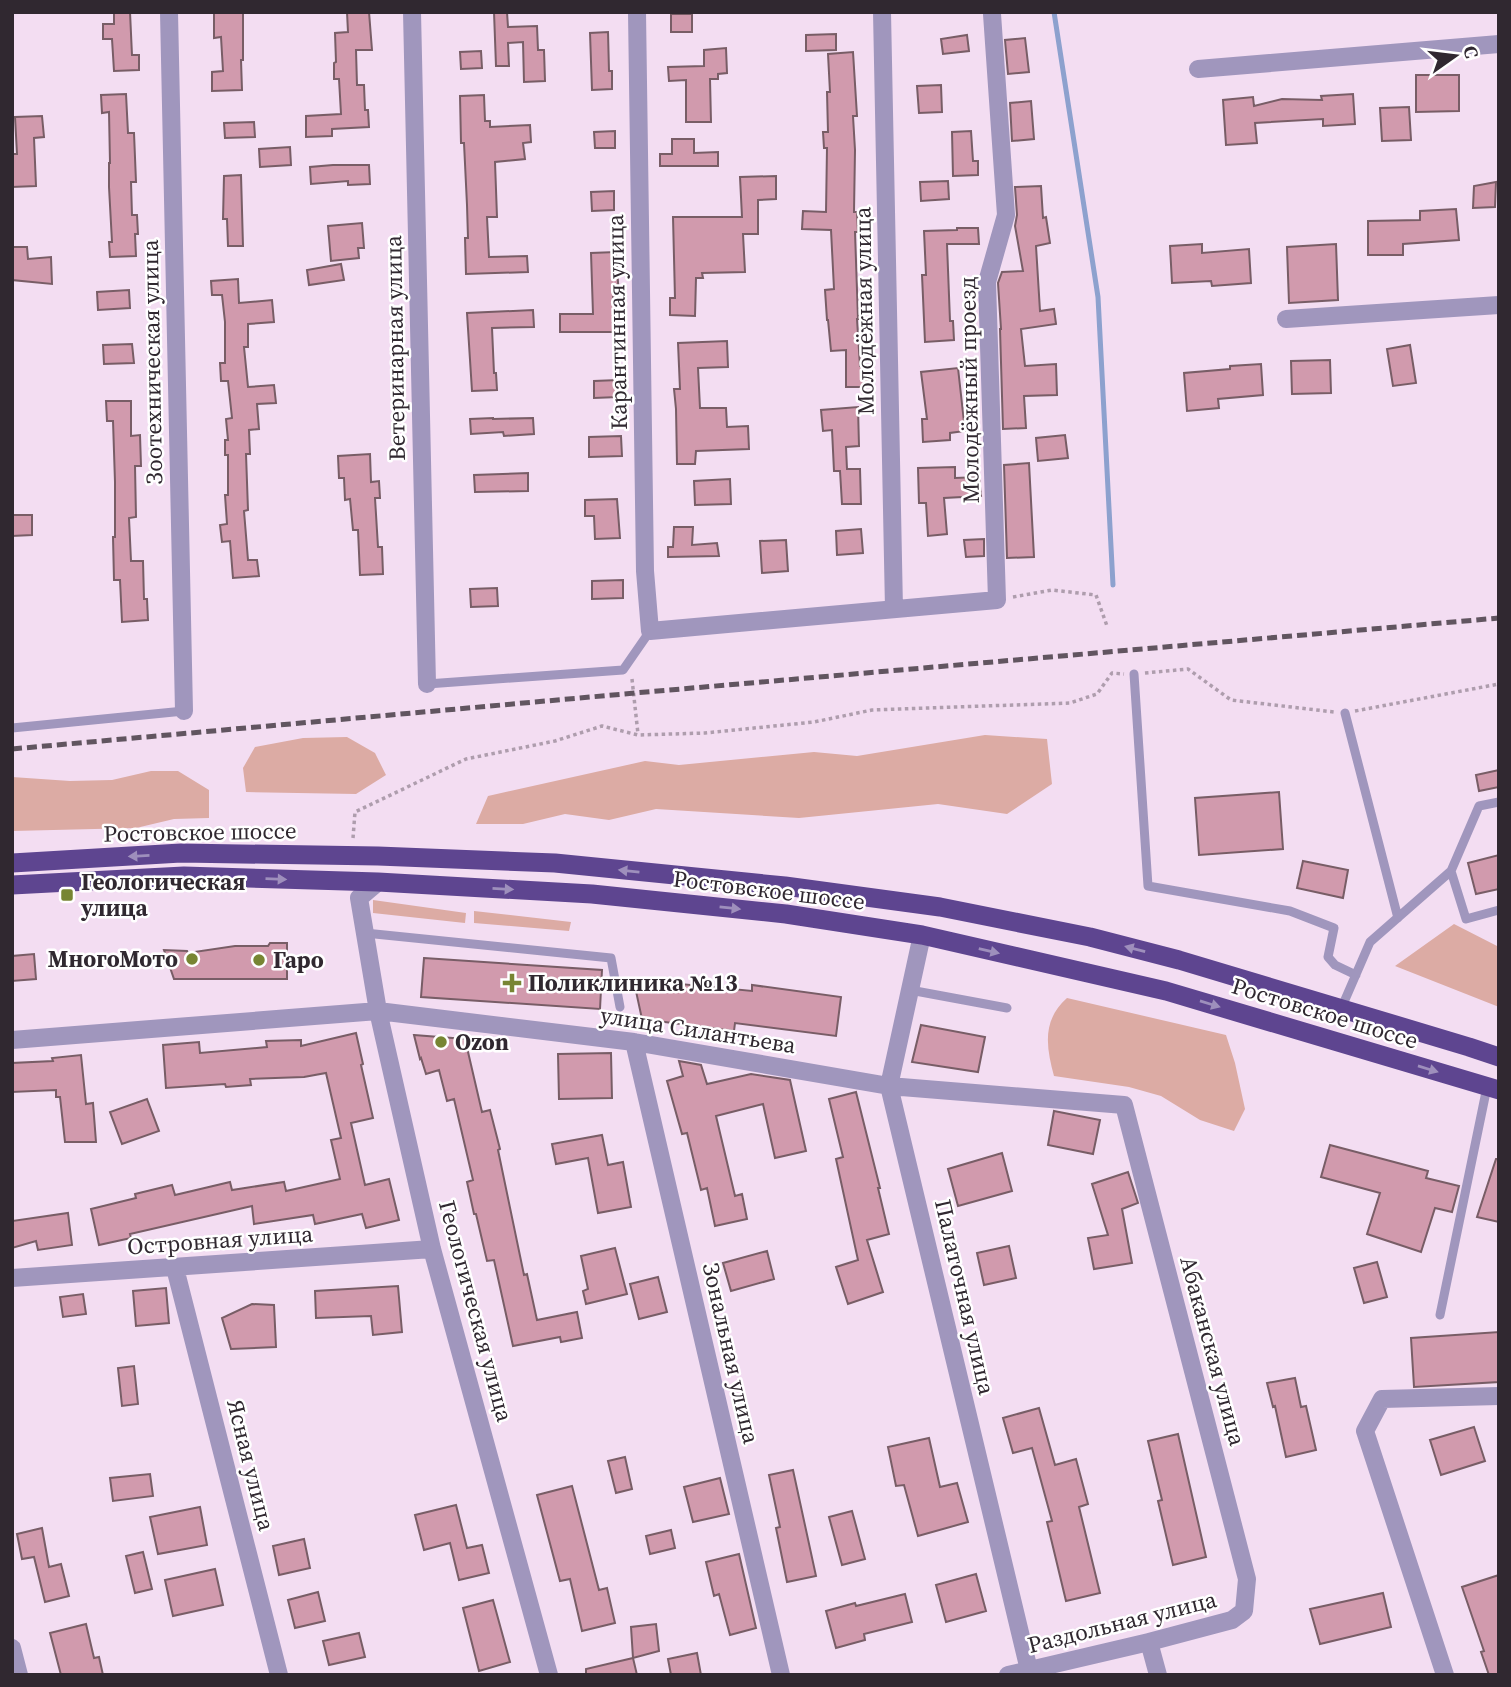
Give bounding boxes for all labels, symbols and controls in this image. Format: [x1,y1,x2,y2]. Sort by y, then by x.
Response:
north arrow [1420,21,1490,91]
text: С [1457,43,1486,61]
street label: Молодёжная улица [846,206,882,415]
street label: Карантинная улица [599,214,635,430]
street label: Ветеринарная улица [377,235,413,461]
street label: Зоотехническая улица [134,239,170,485]
street label: Молодёжный проезд [951,276,987,504]
street label: Ростовское шоссе [103,814,297,850]
one-way arrow [128,850,150,861]
street label: Ростовское шоссе [671,862,867,918]
one-way arrow [618,865,640,876]
place label: Геологическая улица [80,866,245,924]
one-way arrow [265,873,287,885]
one-way arrow [493,884,515,895]
marker: Геологическая улица [59,887,75,903]
one-way arrow [719,903,741,914]
place label: МногоМото [48,943,178,975]
one-way arrow [1124,943,1146,954]
place label: Гаро [273,944,324,976]
one-way arrow [978,945,1000,956]
marker: МногоМото [184,951,200,967]
marker: Гаро [251,952,267,968]
place label: Поликлиника №13 [528,967,738,999]
street label: Ростовское шоссе [1228,969,1422,1057]
marker: Поликлиника №13 [502,973,522,993]
street label: улица Силантьева [598,999,798,1061]
one-way arrow [1200,1000,1221,1010]
place label: Ozon [455,1026,509,1058]
marker: Ozon [433,1034,449,1050]
one-way arrow [1418,1065,1439,1075]
street label: Палаточная улица [927,1196,1003,1398]
street label: Геологическая улица [431,1197,521,1425]
street label: Островная улица [126,1218,314,1262]
street label: Абаканская улица [1172,1253,1254,1450]
street label: Зональная улица [695,1259,767,1447]
street label: Ясная улица [219,1396,283,1534]
street label: Раздольная улица [1024,1583,1220,1661]

